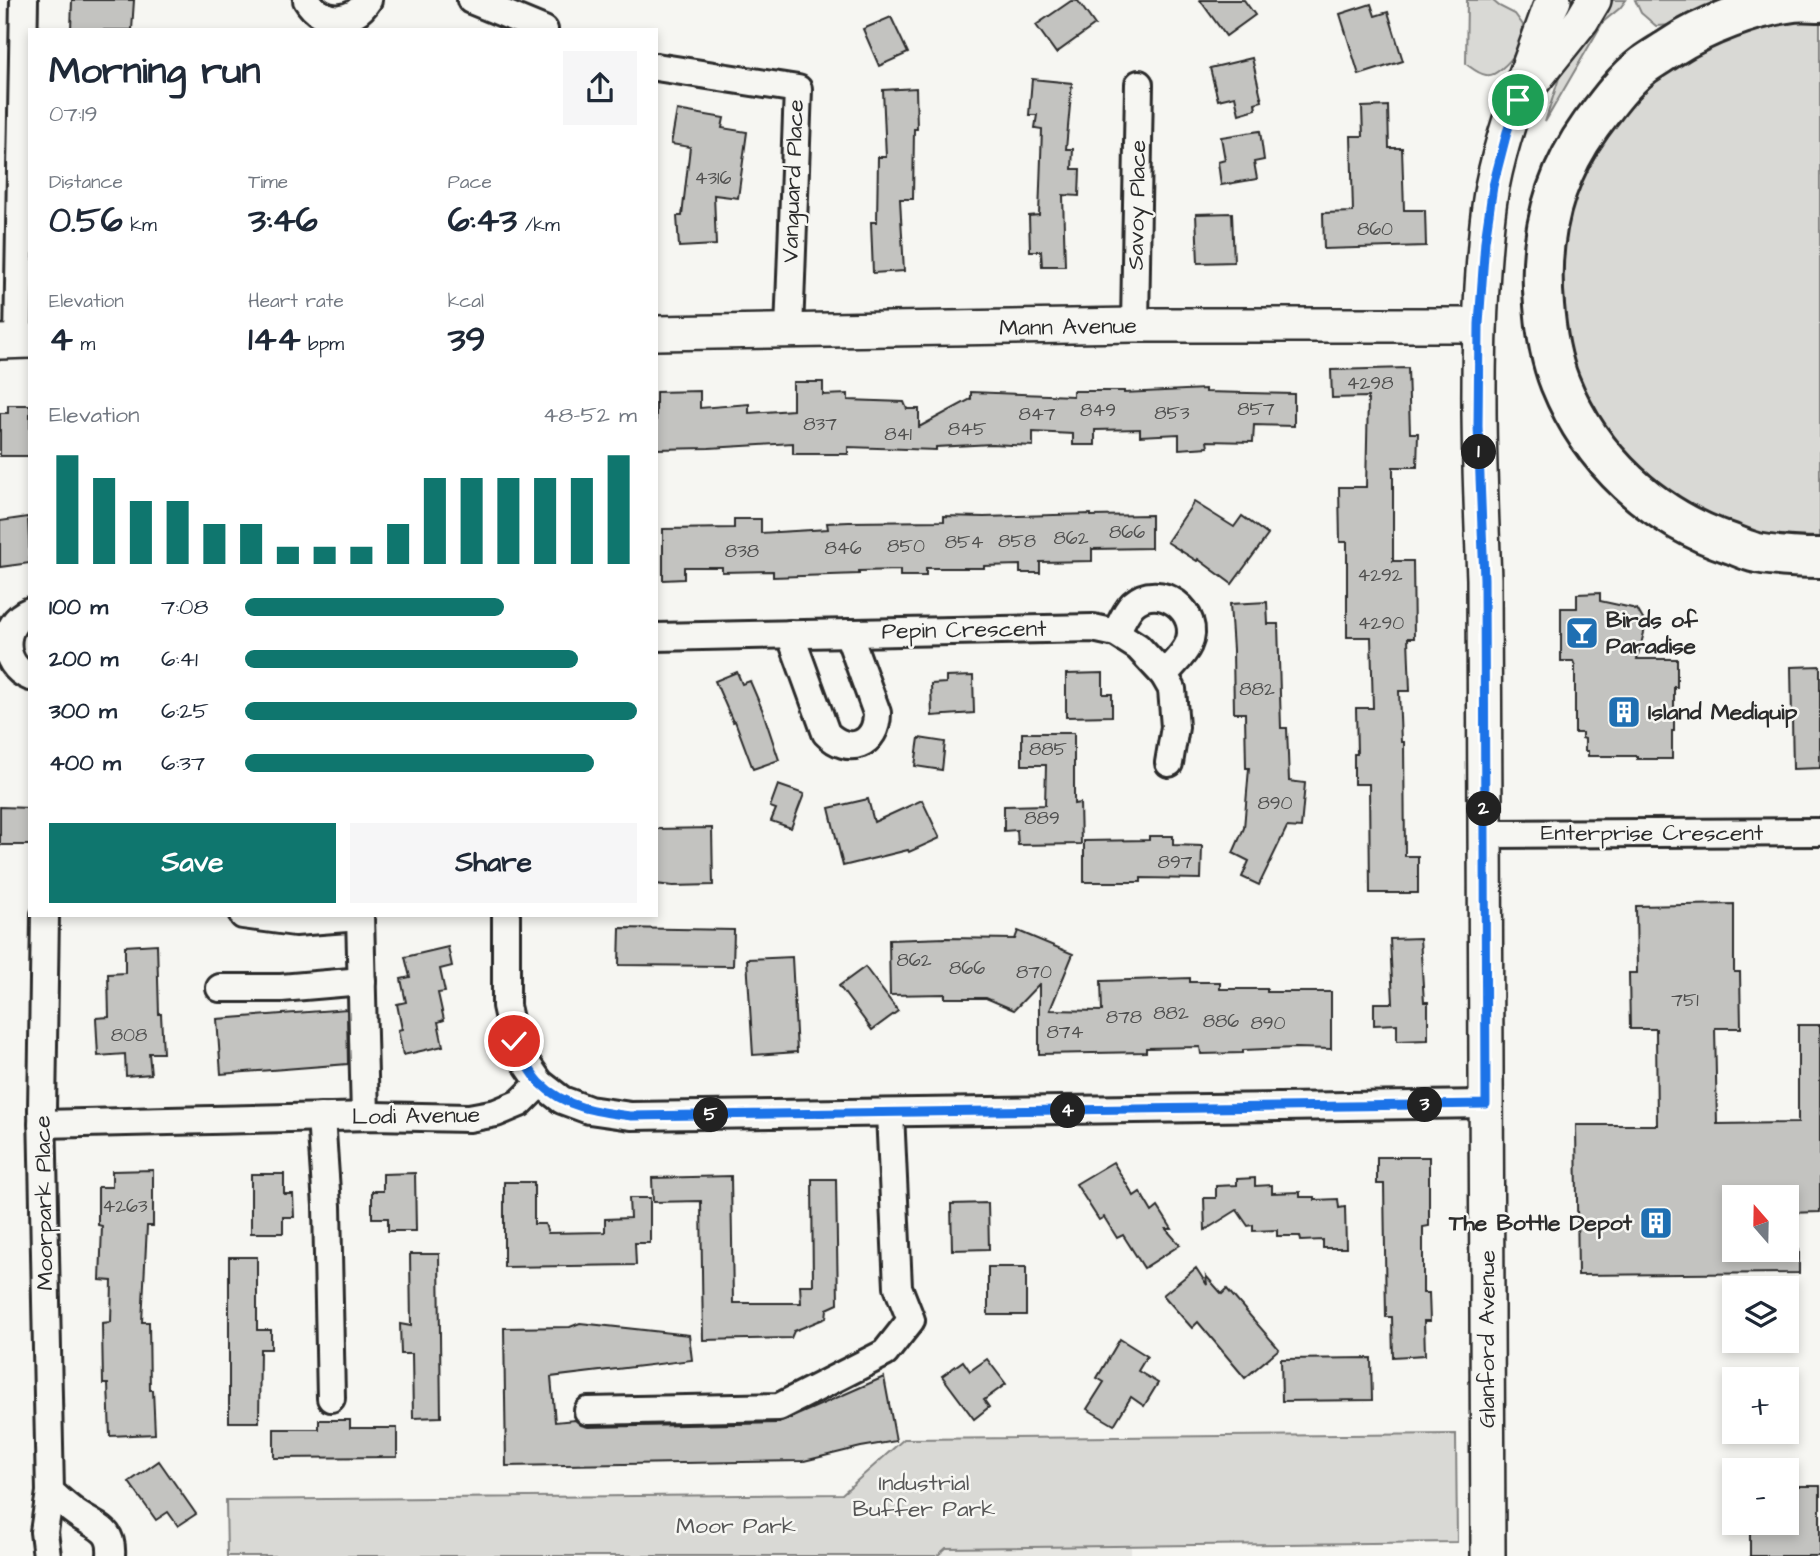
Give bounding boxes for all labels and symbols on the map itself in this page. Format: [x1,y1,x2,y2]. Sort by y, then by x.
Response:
pin [1488,70,1548,130]
street label: Vanguard Place [774,99,813,263]
street label: Savoy Place [1120,140,1155,270]
house number: 4316 [695,165,732,192]
house number: 860 [1357,216,1393,243]
street label: Mann Avenue [999,310,1137,344]
house number: 4298 [1347,370,1393,397]
house number: 857 [1237,396,1275,423]
house number: 849 [1080,397,1116,424]
house number: 853 [1154,400,1190,427]
house number: 847 [1019,401,1056,428]
house number: 837 [803,411,837,438]
house number: 845 [948,416,987,443]
house number: 841 [884,421,912,448]
pin: 1 [1462,434,1496,470]
house number: 866 [1109,519,1145,546]
house number: 862 [1053,525,1089,552]
house number: 858 [998,528,1036,555]
house number: 854 [945,529,983,556]
house number: 850 [887,533,925,560]
house number: 846 [824,535,862,562]
house number: 838 [725,538,759,565]
house number: 4292 [1357,562,1403,589]
place label: Birds of Paradise [1606,604,1699,662]
house number: 4290 [1358,610,1404,637]
street label: Pepin Crescent [881,613,1047,647]
bar icon: Birds of Paradise [1563,614,1601,652]
house number: 882 [1239,676,1275,703]
building icon: Island Mediquip [1605,693,1643,731]
place label: Island Mediquip [1648,696,1798,728]
house number: 885 [1029,736,1068,763]
house number: 890 [1257,790,1293,817]
pin: 2 [1466,792,1502,826]
house number: 889 [1024,805,1060,832]
street label: Enterprise Crescent [1541,817,1764,849]
house number: 897 [1158,849,1193,876]
house number: 862 [896,947,932,974]
house number: 866 [949,955,985,982]
house number: 870 [1016,959,1052,986]
house number: 751 [1671,987,1699,1014]
house number: 882 [1153,1000,1189,1027]
house number: 878 [1106,1004,1142,1031]
house number: 886 [1203,1008,1239,1035]
house number: 890 [1250,1010,1286,1037]
pin [484,1011,544,1071]
house number: 874 [1047,1019,1084,1046]
house number: 808 [111,1022,147,1049]
pin: 3 [1408,1088,1442,1122]
pin: 4 [1050,1094,1086,1128]
pin: 5 [694,1098,728,1132]
street label: Lodi Avenue [352,1099,480,1133]
street label: Moorpark Place [26,1115,62,1291]
north arrow [1722,1185,1799,1262]
house number: 4263 [102,1193,148,1220]
building icon: The Bottle Depot [1637,1204,1675,1242]
place label: The Bottle Depot [1448,1207,1633,1239]
street label: Glanford Avenue [1471,1250,1503,1428]
park label: Industrial Buffer Park [853,1467,995,1525]
park label: Moor Park [676,1510,796,1542]

